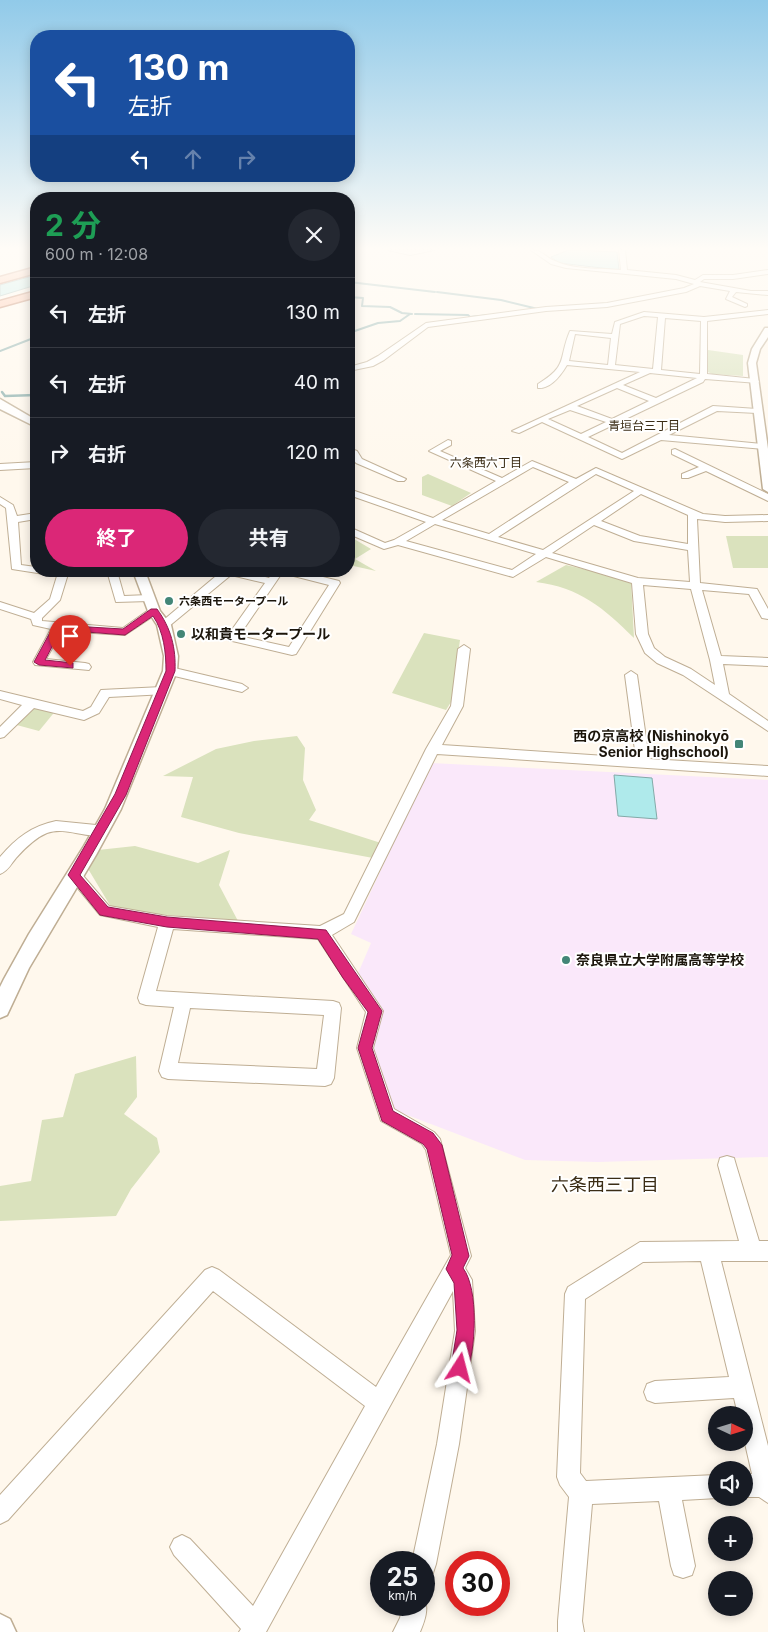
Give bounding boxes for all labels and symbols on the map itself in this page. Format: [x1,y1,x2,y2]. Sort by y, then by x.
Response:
district label: 青垣台三丁目 [608,418,680,433]
district label: 六条西六丁目 [450,455,522,470]
place label: 六条西モータープール [179,594,288,608]
marker: 六条西モータープール [163,595,175,607]
pin [49,615,91,666]
place label: 以和貴モータープール [191,625,330,642]
marker: 以和貴モータープール [175,628,187,640]
place label: 西の京高校 (Nishinokyō Senior Highschool) [573,727,729,760]
marker: 西の京高校 (Nishinokyō Senior Highschool) [733,738,745,750]
place label: 奈良県立大学附属高等学校 [576,951,744,968]
marker: 奈良県立大学附属高等学校 [560,954,572,966]
district label: 六条西三丁目 [551,1174,659,1195]
position arrow [433,1341,485,1393]
north arrow [708,1406,752,1451]
speed limit sign: 30 [445,1551,510,1616]

